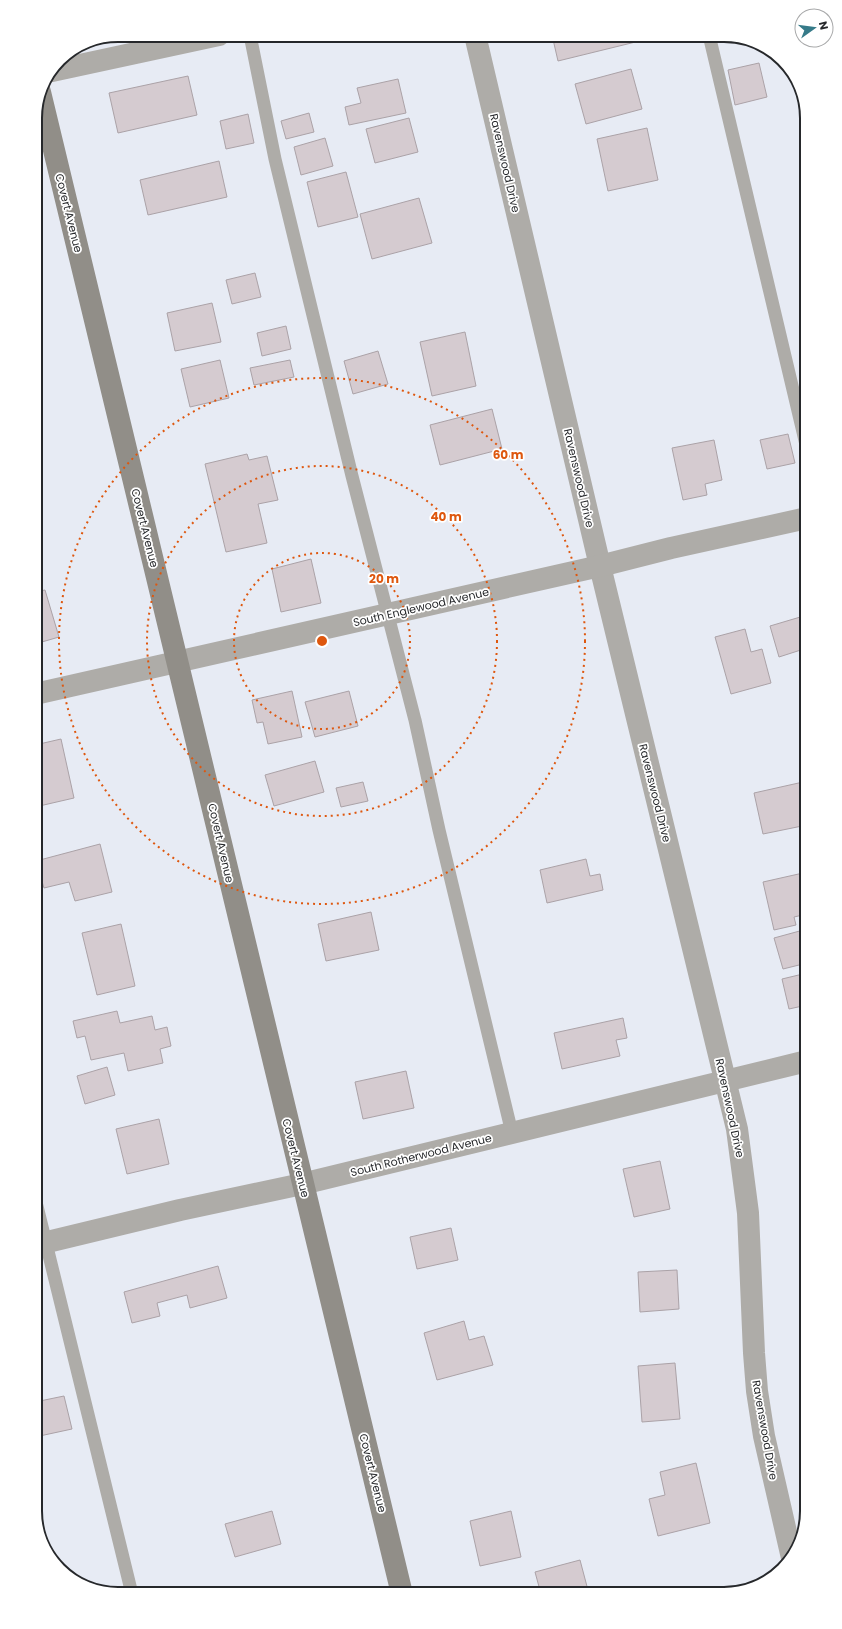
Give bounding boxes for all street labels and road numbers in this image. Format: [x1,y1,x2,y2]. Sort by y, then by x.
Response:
street label: Ravenswood Drive [486,112,524,214]
street label: Covert Avenue [51,172,87,254]
street label: Ravenswood Drive [560,427,598,529]
street label: Covert Avenue [127,487,163,569]
street label: South Englewood Avenue [352,584,491,630]
street label: Ravenswood Drive [635,742,675,844]
street label: Covert Avenue [204,802,238,884]
street label: Ravenswood Drive [712,1057,748,1159]
street label: Covert Avenue [278,1117,314,1199]
street label: South Rotherwood Avenue [349,1130,493,1180]
street label: Ravenswood Drive [748,1379,782,1481]
street label: Covert Avenue [355,1432,391,1514]

